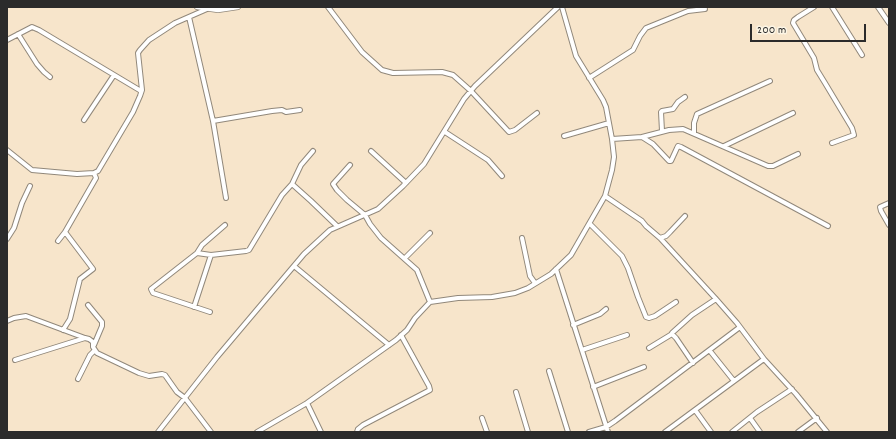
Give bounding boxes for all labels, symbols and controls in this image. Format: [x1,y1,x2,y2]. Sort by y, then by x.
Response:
scale bar [752,16,868,42]
text: 200 m [757,22,786,39]

